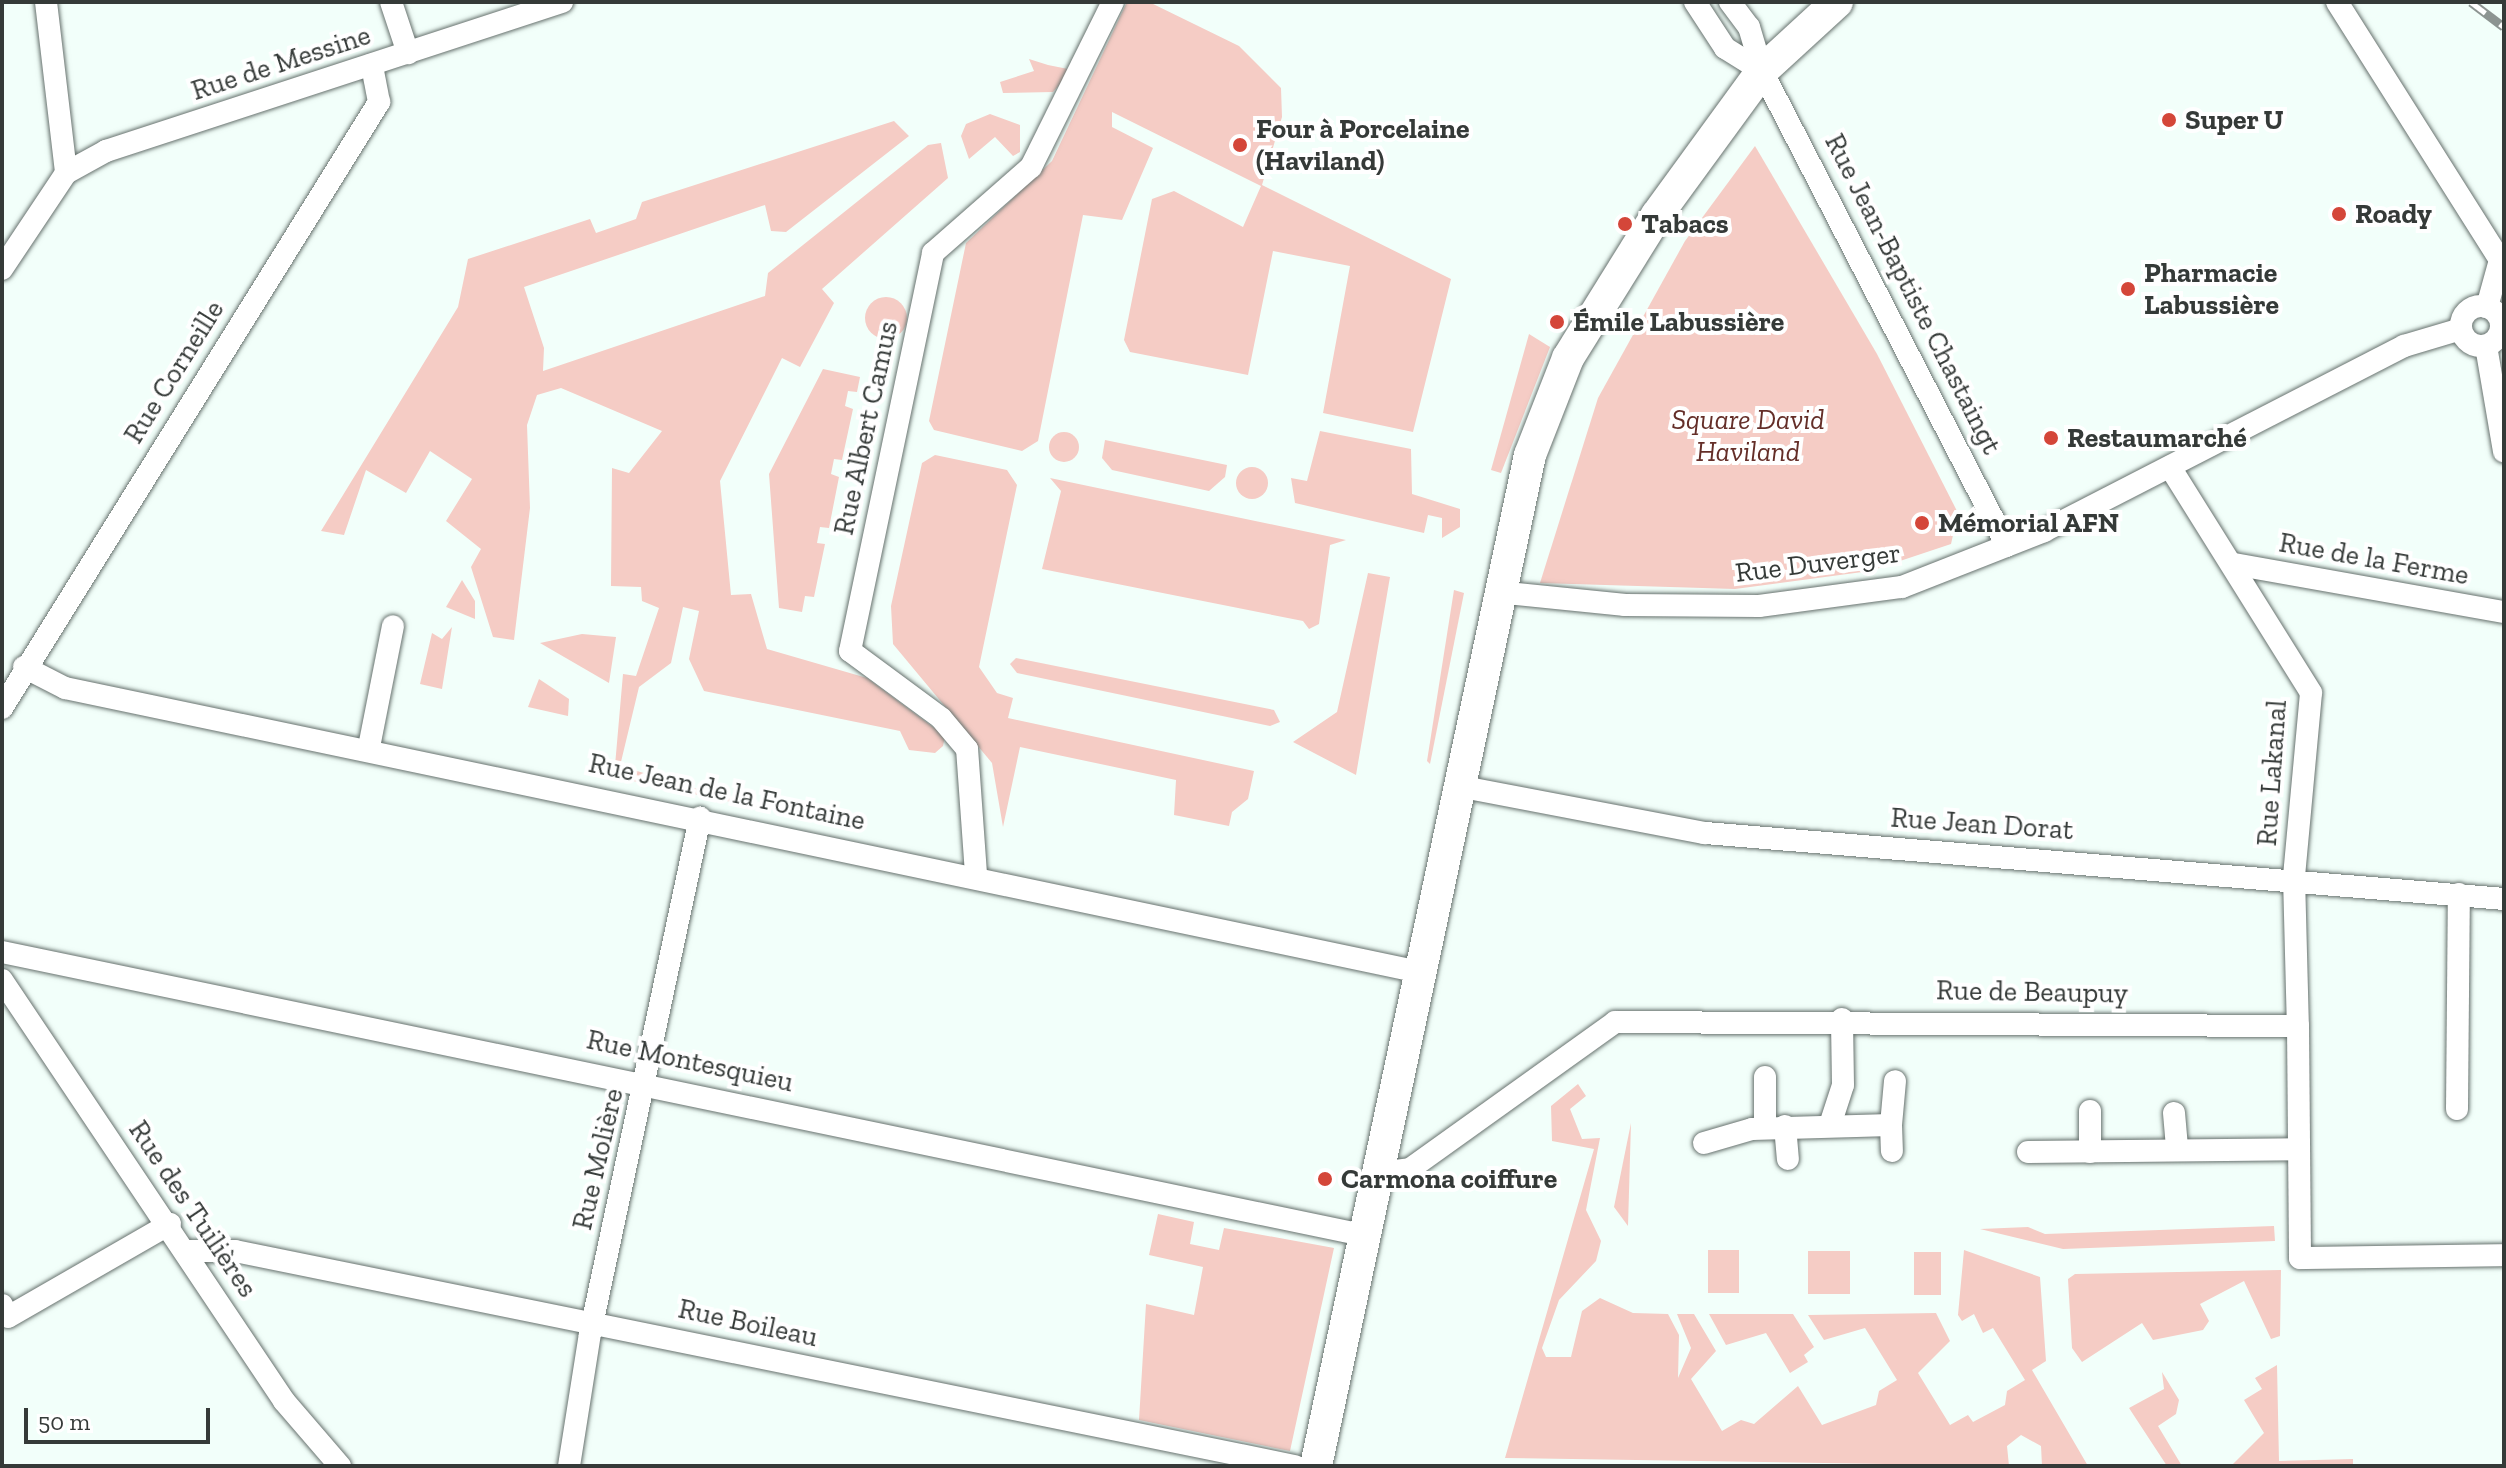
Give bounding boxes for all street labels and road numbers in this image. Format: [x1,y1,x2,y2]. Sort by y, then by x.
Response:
street label: Rue de Messine [187,18,375,108]
street label: Rue Jean-Baptiste Chastaingt [1817,128,2009,460]
street label: Rue Corneille [117,294,231,450]
street label: Rue Albert Camus [827,318,905,538]
street label: Rue de la Ferme [2277,526,2471,592]
street label: Rue Duverger [1733,536,1903,590]
street label: Rue Lakanal [2250,699,2294,847]
street label: Rue Jean de la Fontaine [585,746,869,838]
street label: Rue Jean Dorat [1889,801,2075,847]
street label: Rue de Beaupuy [1936,974,2128,1010]
street label: Rue Montesquieu [584,1023,796,1099]
street label: Rue Molière [565,1085,631,1233]
street label: Rue des Tuilières [121,1114,265,1304]
street label: Rue Boileau [675,1292,821,1354]

